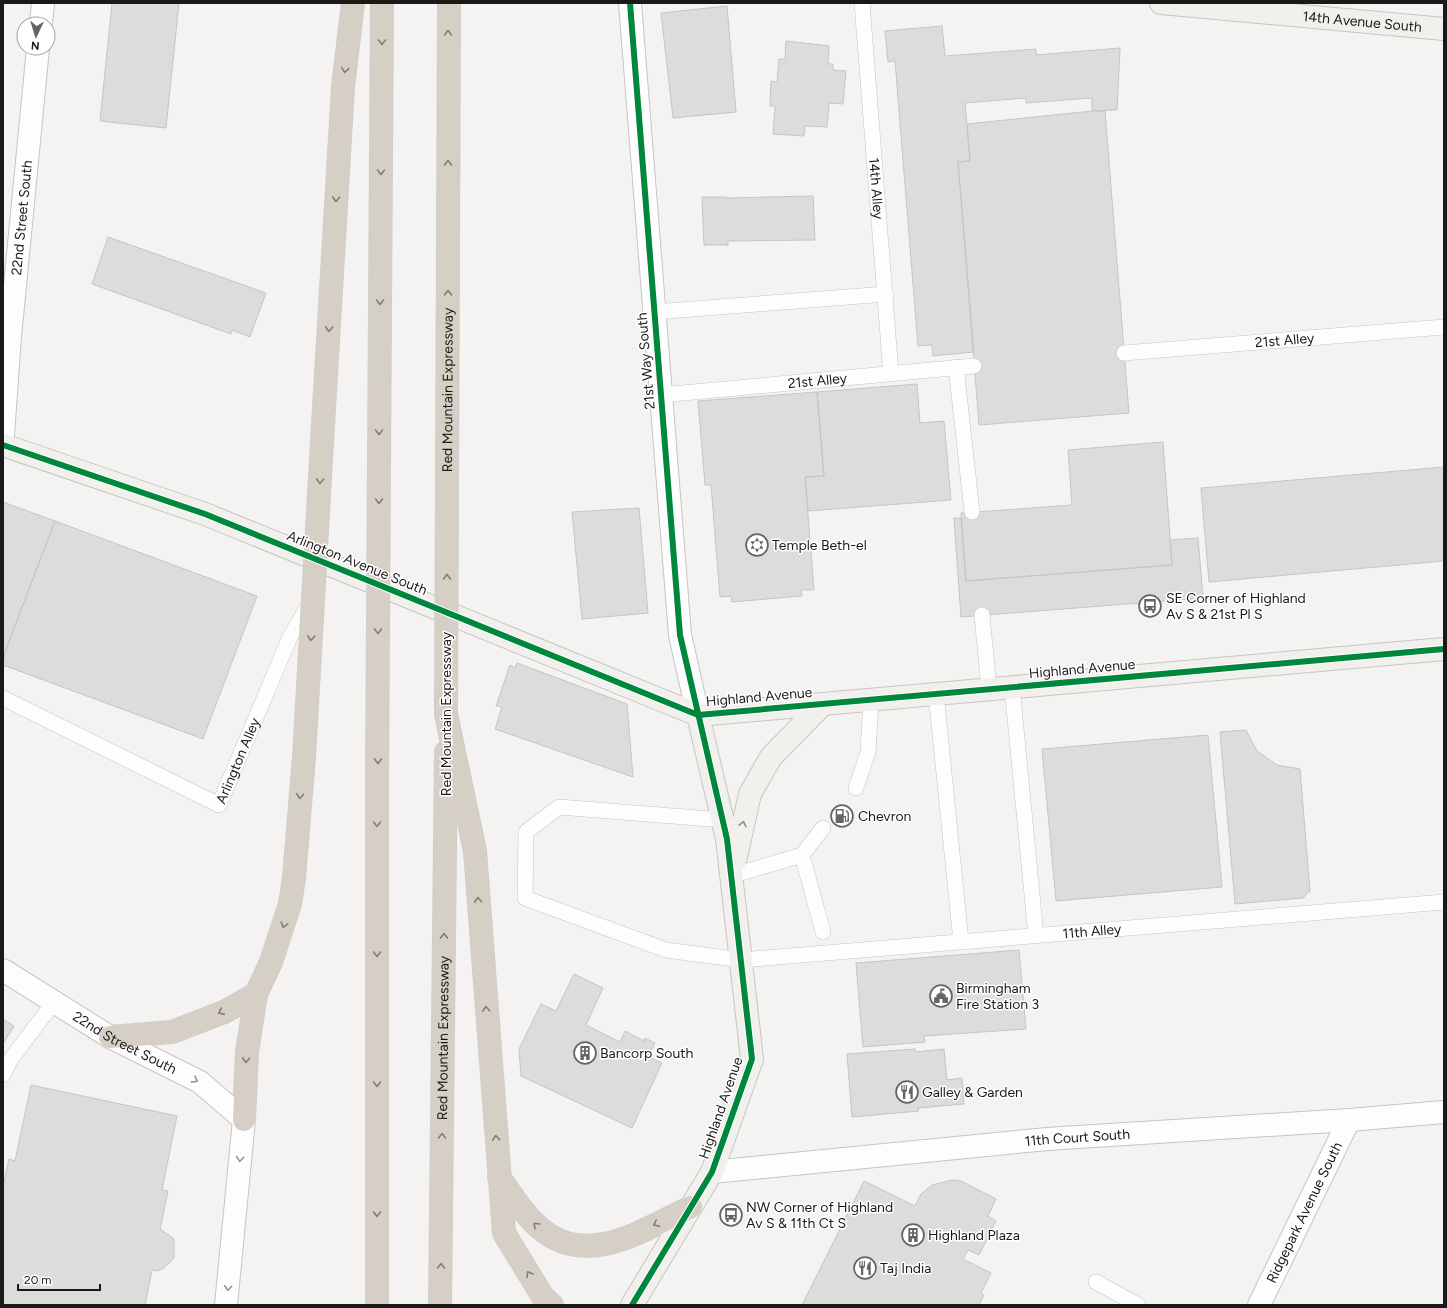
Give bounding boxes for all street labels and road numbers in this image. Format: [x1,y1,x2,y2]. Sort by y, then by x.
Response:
street label: 14th Avenue South [1302,8,1423,35]
street label: 14th Alley [866,157,887,220]
street label: 22nd Street South [8,159,36,276]
street label: Red Mountain Expressway [439,307,456,472]
street label: 21st Way South [633,312,659,410]
street label: 21st Alley [1254,329,1315,351]
street label: 21st Alley [787,369,848,392]
street label: Arlington Avenue South [284,527,430,599]
street label: Red Mountain Expressway [438,631,455,796]
street label: Highland Avenue [1028,656,1136,682]
street label: Highland Avenue [705,684,813,710]
street label: Arlington Alley [212,715,264,806]
street label: 11th Alley [1062,920,1123,942]
street label: Red Mountain Expressway [434,955,452,1120]
street label: 22nd Street South [70,1007,180,1078]
street label: Highland Avenue [696,1054,747,1161]
street label: 11th Court South [1024,1125,1131,1150]
street label: Ridgepark Avenue South [1263,1139,1346,1286]

